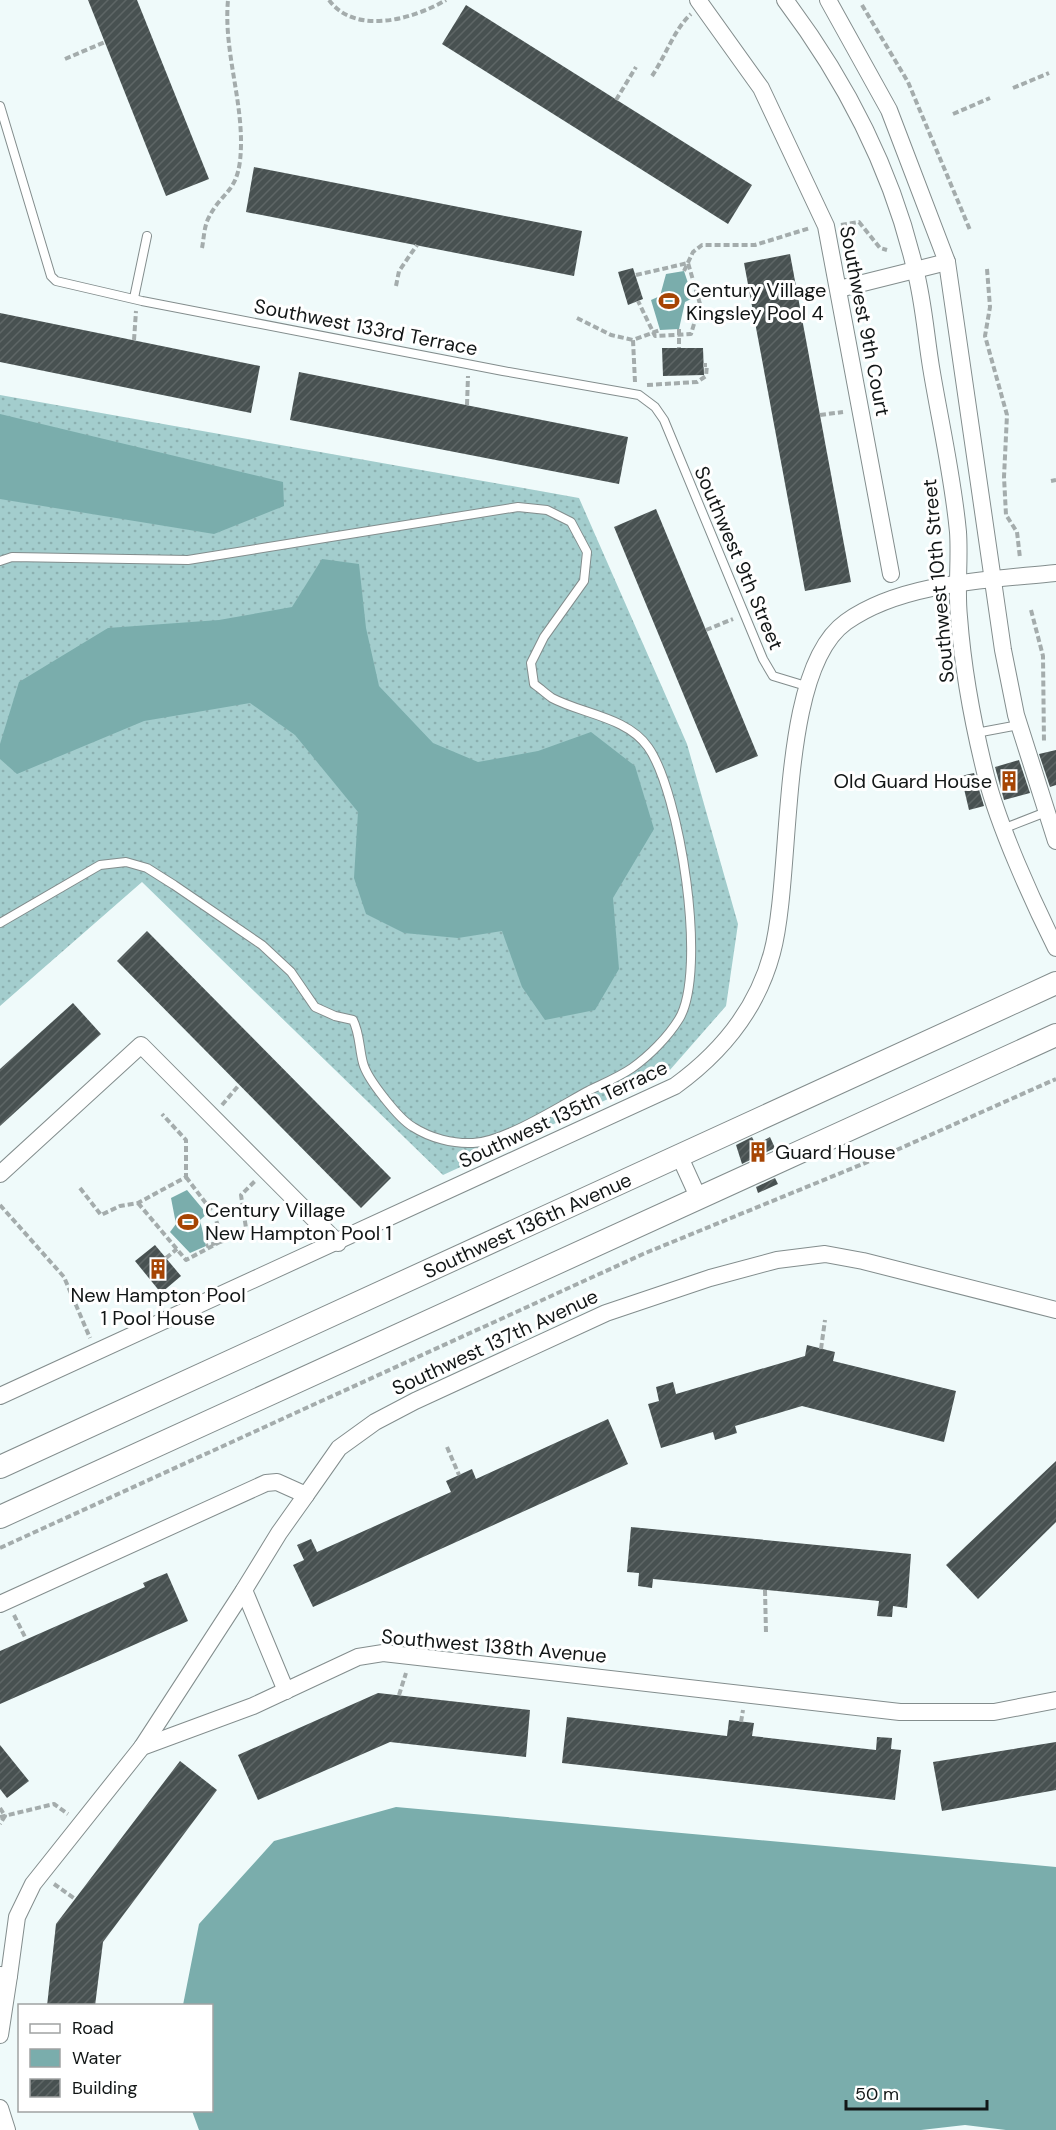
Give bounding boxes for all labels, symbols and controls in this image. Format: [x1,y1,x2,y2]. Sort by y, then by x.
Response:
street label: Southwest 9th Court [834,224,896,419]
place label: Century Village Kingsley Pool 4 [686,277,826,326]
sports icon: Century Village Kingsley Pool 4 [657,289,681,313]
street label: Southwest 133rd Terrace [252,293,480,361]
street label: Southwest 9th Street [689,462,790,654]
street label: Southwest 10th Street [916,478,960,684]
place label: Old Guard House [833,768,992,794]
building icon: Old Guard House [997,769,1021,793]
street label: Southwest 135th Terrace [454,1054,672,1174]
place label: Guard House [775,1139,896,1165]
building icon: Guard House [746,1140,770,1164]
street label: Southwest 136th Avenue [419,1166,636,1284]
place label: Century Village New Hampton Pool 1 [205,1197,392,1246]
sports icon: Century Village New Hampton Pool 1 [176,1210,200,1234]
building icon: New Hampton Pool 1 Pool House [146,1257,170,1281]
place label: New Hampton Pool 1 Pool House [70,1282,246,1331]
street label: Southwest 137th Avenue [388,1283,602,1401]
street label: Southwest 138th Avenue [380,1623,608,1669]
legend [18,2004,213,2112]
text: Road [72,2016,114,2040]
text: Water [72,2046,122,2070]
scale bar [846,2073,987,2111]
text: Building [72,2076,137,2100]
text: 50 m [855,2082,899,2106]

